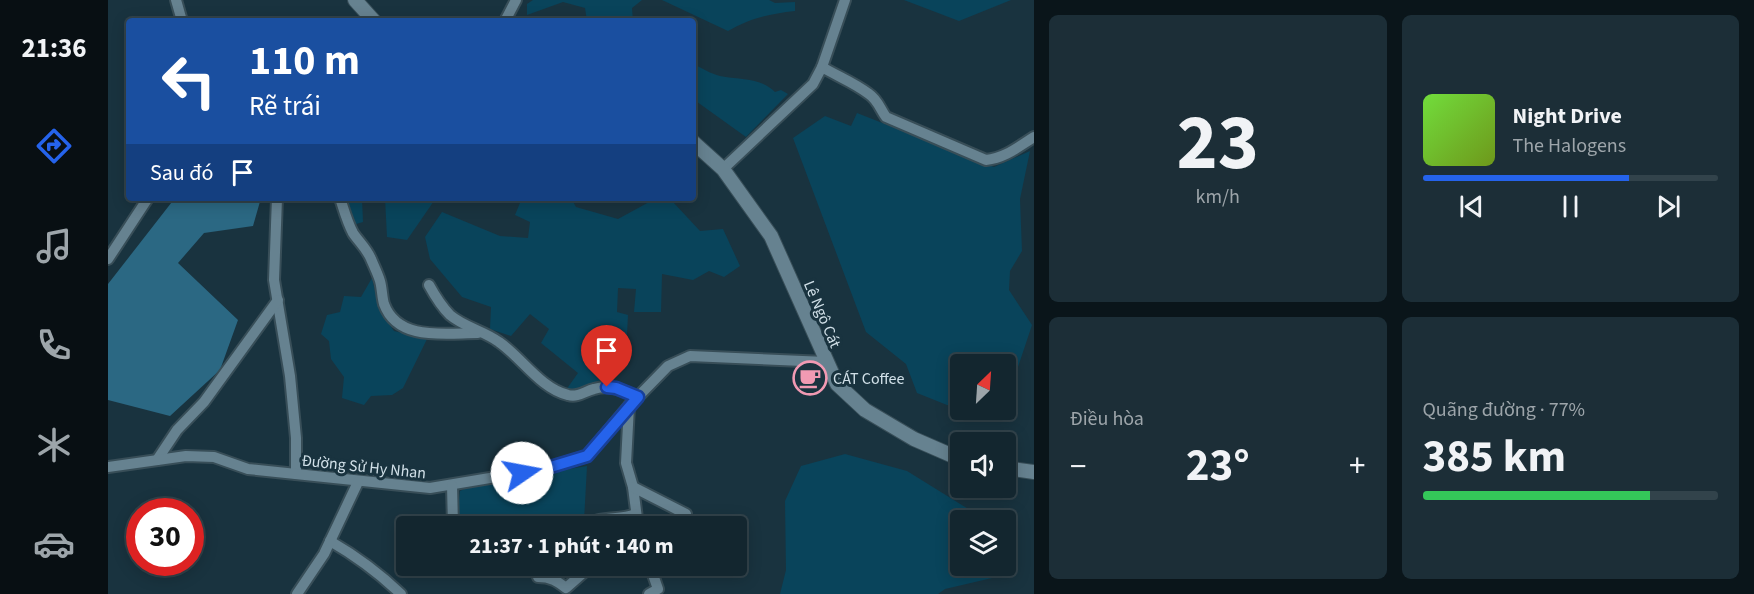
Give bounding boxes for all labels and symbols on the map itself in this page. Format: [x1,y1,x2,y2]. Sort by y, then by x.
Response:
street label: Lê Ngô Cát [798,277,846,352]
pin [581,325,632,387]
north arrow [950,354,1016,420]
cafe icon: CÁT Coffee [792,360,828,396]
place label: CÁT Coffee [833,368,905,390]
position arrow [490,441,554,505]
street label: Đường Sử Hy Nhan [301,450,427,484]
speed limit sign: 30 [126,498,204,576]

